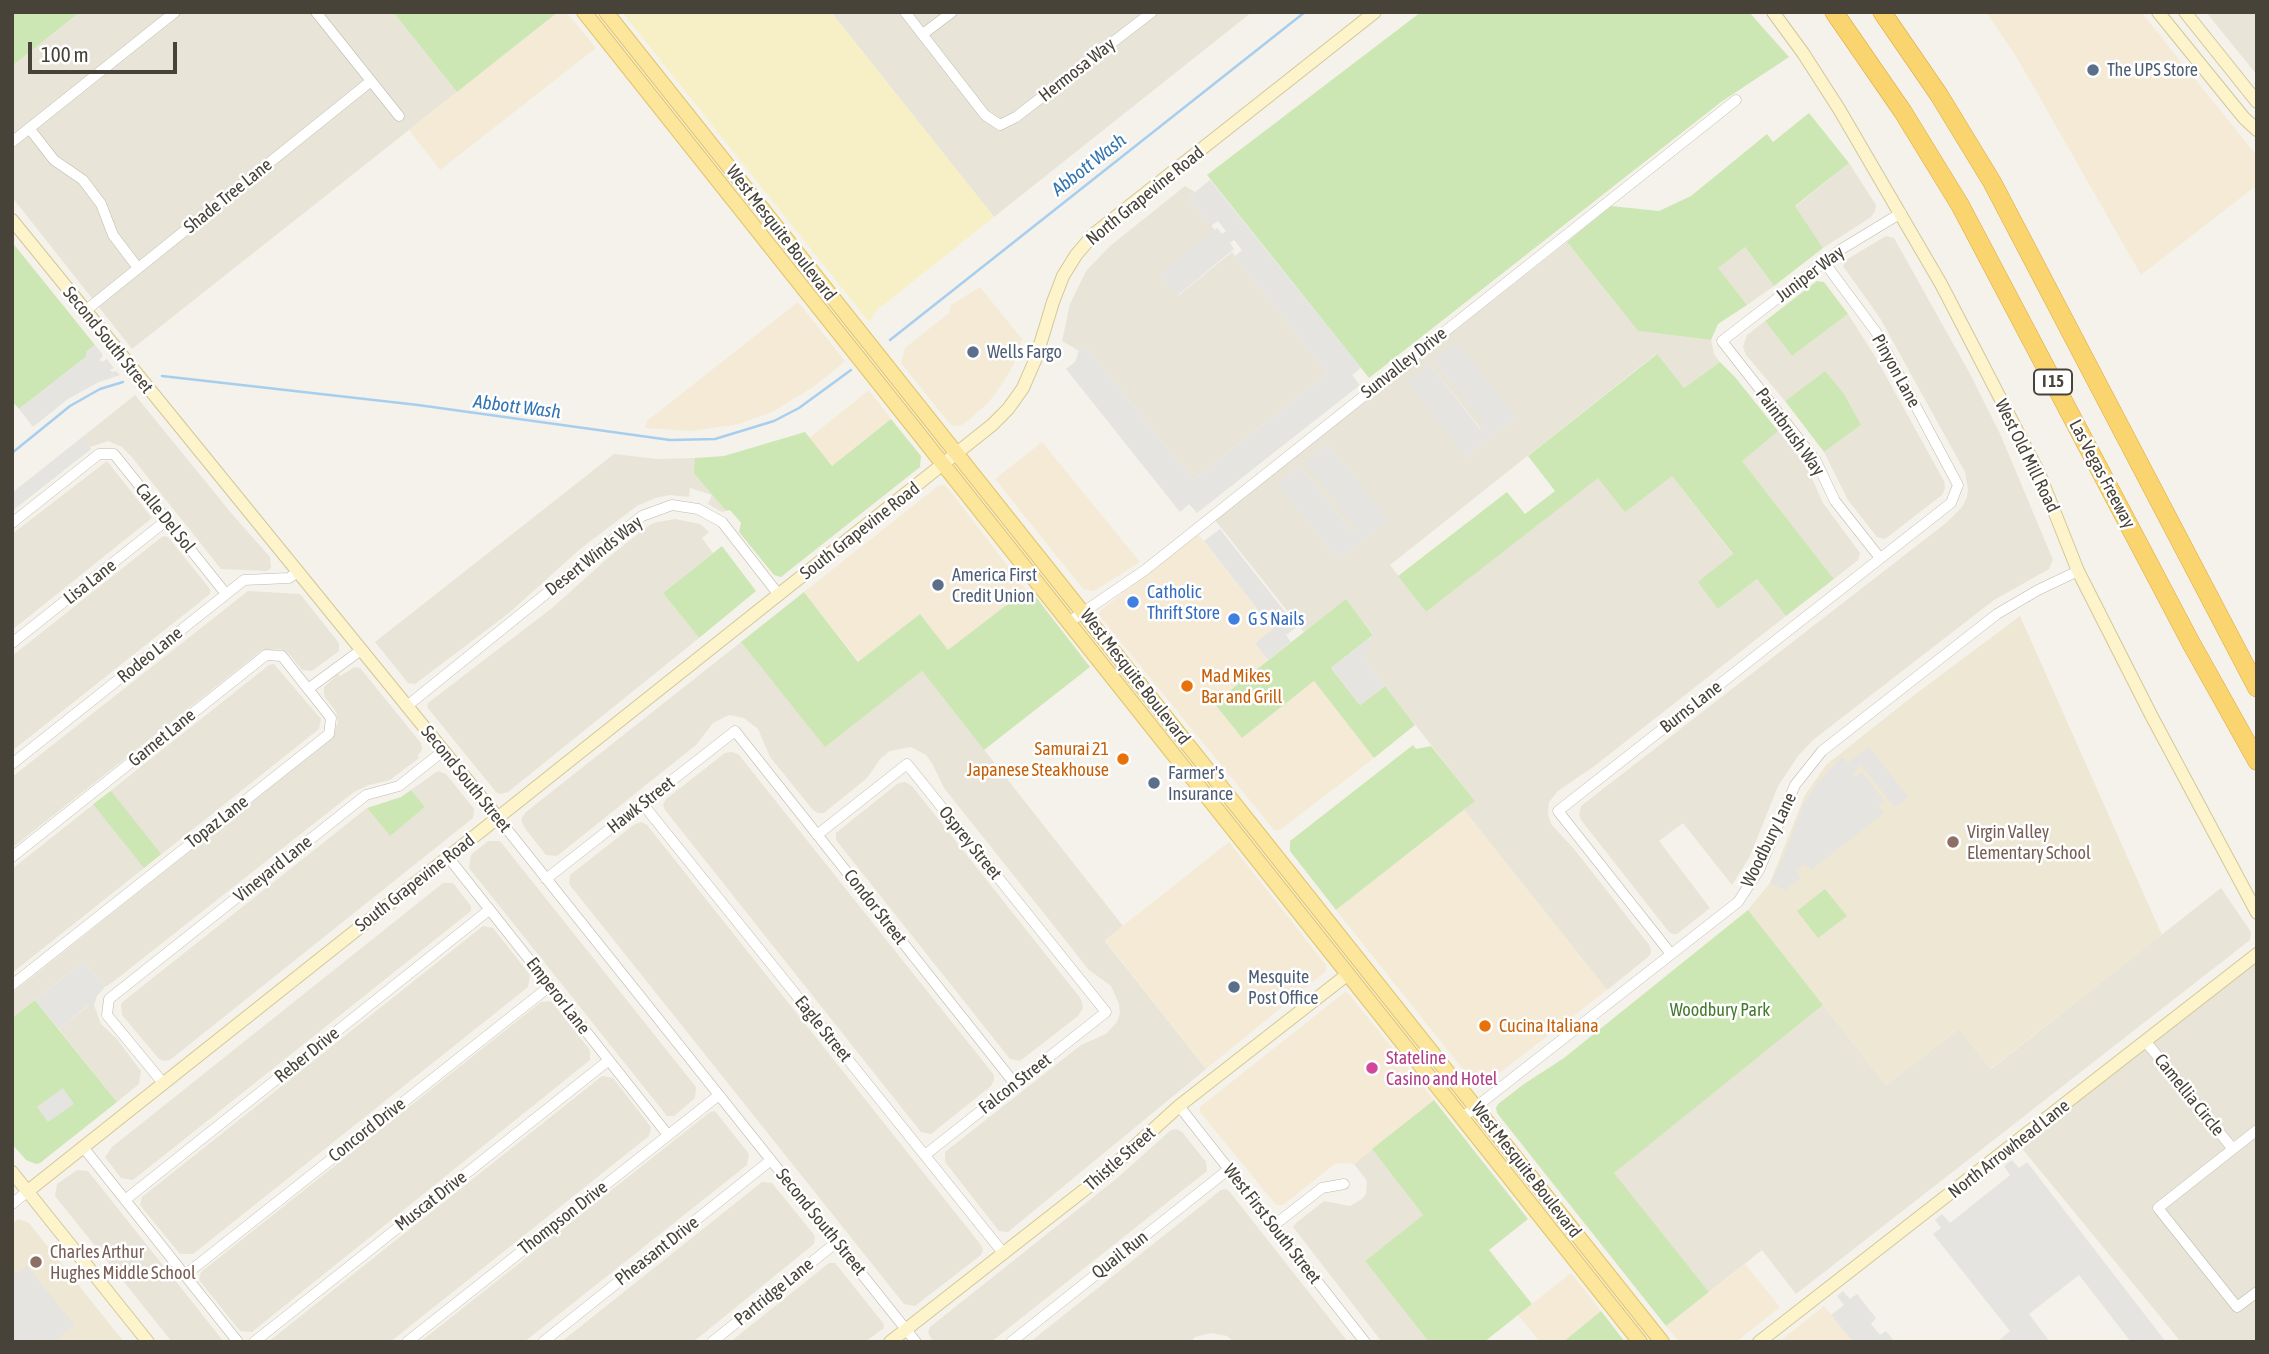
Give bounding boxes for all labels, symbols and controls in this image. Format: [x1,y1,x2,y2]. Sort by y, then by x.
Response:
scale bar [32,28,180,72]
street label: Hermosa Way [1035,34,1119,106]
text: 100 m [41,42,89,66]
place label: The UPS Store [2107,59,2198,81]
marker: The UPS Store [2085,62,2101,78]
water label: Abbott Wash [1047,129,1131,201]
street label: North Grapevine Road [1082,142,1208,250]
street label: Shade Tree Lane [180,154,276,238]
street label: West Mesquite Boulevard [721,161,841,305]
street label: Juniper Way [1772,241,1848,307]
street label: Second South Street [58,282,158,398]
street label: Sunvalley Drive [1357,323,1451,403]
street label: Pinyon Lane [1867,331,1925,411]
place label: Wells Fargo [987,341,1062,363]
marker: Wells Fargo [965,344,981,360]
road number: I 15 [2034,370,2072,394]
street label: Paintbrush Way [1751,384,1829,480]
water label: Abbott Wash [472,390,562,424]
street label: West Old Mill Road [1990,396,2064,516]
street label: Las Vegas Freeway [2064,416,2140,532]
street label: South Grapevine Road [796,478,924,584]
street label: Calle Del Sol [131,479,199,557]
street label: Desert Winds Way [541,511,647,601]
street label: Lisa Lane [60,555,120,609]
place label: America First Credit Union [952,564,1037,606]
marker: America First Credit Union [930,577,946,593]
place label: Catholic Thrift Store [1147,581,1220,624]
marker: Catholic Thrift Store [1125,594,1141,610]
street label: West Mesquite Boulevard [1075,605,1195,749]
place label: G S Nails [1248,608,1304,630]
marker: G S Nails [1226,611,1242,627]
street label: Rodeo Lane [113,622,187,688]
place label: Mad Mikes Bar and Grill [1201,665,1282,708]
street label: Burns Lane [1656,676,1726,738]
marker: Mad Mikes Bar and Grill [1179,678,1195,694]
street label: Garnet Lane [124,704,200,772]
street label: Second South Street [416,721,516,837]
place label: Samurai 21 Japanese Steakhouse [967,738,1109,780]
marker: Samurai 21 Japanese Steakhouse [1115,751,1131,767]
place label: Farmer's Insurance [1168,762,1233,804]
street label: Hawk Street [603,772,679,838]
marker: Farmer's Insurance [1146,775,1162,791]
street label: Woodbury Lane [1737,789,1801,891]
street label: Topaz Lane [181,791,253,853]
street label: Osprey Street [934,802,1006,884]
place label: Virgin Valley Elementary School [1967,821,2091,864]
street label: South Grapevine Road [351,830,479,936]
street label: Vineyard Lane [230,831,316,907]
marker: Virgin Valley Elementary School [1945,834,1961,850]
street label: Condor Street [839,865,911,949]
street label: Emperor Lane [521,953,595,1039]
place label: Mesquite Post Office [1248,966,1318,1009]
marker: Mesquite Post Office [1226,979,1242,995]
street label: Eagle Street [790,992,856,1066]
park label: Woodbury Park [1670,999,1770,1021]
place label: Cucina Italiana [1499,1015,1599,1037]
marker: Cucina Italiana [1477,1018,1493,1034]
street label: Reber Drive [270,1023,344,1087]
place label: Stateline Casino and Hotel [1386,1047,1498,1090]
street label: Falcon Street [975,1049,1055,1119]
street label: Camellia Circle [2149,1050,2229,1140]
marker: Stateline Casino and Hotel [1364,1060,1380,1076]
street label: Concord Drive [324,1093,410,1167]
street label: North Arrowhead Lane [1944,1095,2074,1203]
street label: West Mesquite Boulevard [1466,1098,1586,1242]
street label: Thistle Street [1080,1122,1160,1196]
street label: West First South Street [1219,1160,1325,1288]
street label: Second South Street [771,1164,871,1280]
street label: Muscat Drive [391,1166,471,1236]
street label: Thompson Drive [514,1176,612,1260]
street label: Pheasant Drive [611,1212,703,1290]
street label: Quail Run [1088,1226,1152,1284]
place label: Charles Arthur Hughes Middle School [50,1241,196,1284]
marker: Charles Arthur Hughes Middle School [28,1254,44,1270]
street label: Partridge Lane [730,1254,818,1330]

